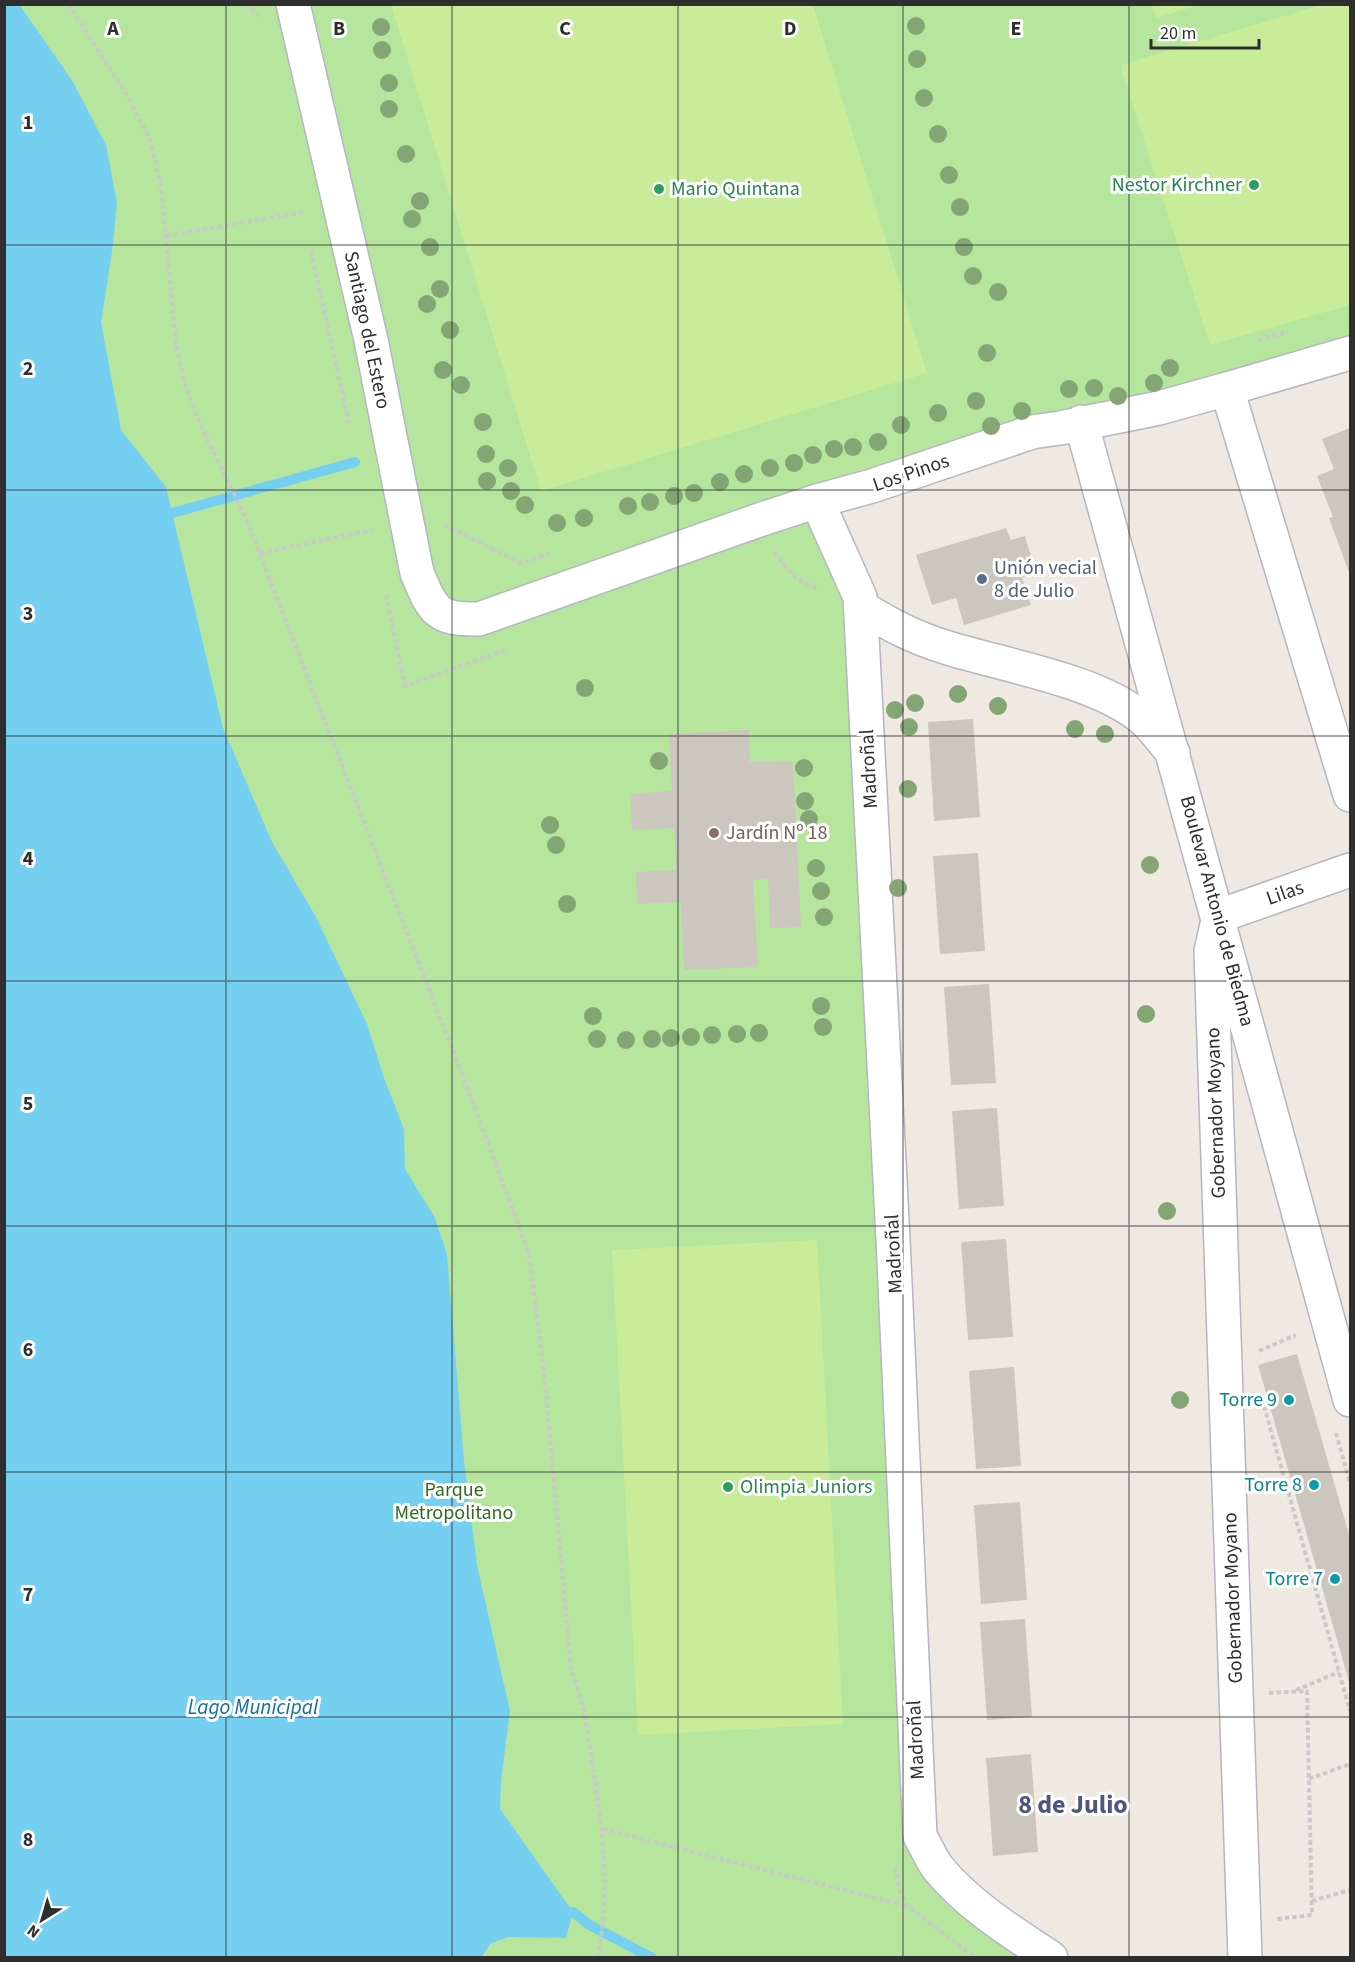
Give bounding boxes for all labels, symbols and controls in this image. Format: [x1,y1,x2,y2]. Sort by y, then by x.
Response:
scale bar [1151,12,1259,50]
text: A [106,15,119,43]
text: B [333,15,345,43]
text: C [559,15,571,43]
text: D [784,15,796,43]
text: E [1011,15,1021,43]
text: 20 m [1160,21,1196,46]
text: 1 [23,109,33,137]
place label: Nestor Kirchner [1112,171,1242,199]
place label: Mario Quintana [671,175,800,203]
marker: Nestor Kirchner [1247,178,1261,192]
marker: Mario Quintana [652,182,666,196]
street label: Santiago del Estero [337,248,397,412]
text: 2 [23,355,33,383]
street label: Los Pinos [869,447,953,499]
place label: Unión vecial 8 de Julio [994,554,1097,605]
marker: Unión vecial 8 de Julio [975,572,989,586]
text: 3 [23,600,33,628]
street label: Madroñal [853,729,885,809]
street label: Boulevar Antonio de Biedma [1173,793,1261,1029]
place label: Jardín Nº 18 [726,819,828,847]
marker: Jardín Nº 18 [707,826,721,840]
text: 4 [23,845,34,873]
street label: Lilas [1262,874,1308,912]
street label: Gobernador Moyano [1199,1027,1233,1199]
text: 5 [23,1090,33,1118]
street label: Madroñal [878,1214,910,1294]
text: 6 [23,1336,33,1364]
place label: Torre 9 [1219,1386,1277,1414]
marker: Torre 9 [1282,1393,1296,1407]
place label: Torre 8 [1244,1471,1302,1499]
place label: Olimpia Juniors [740,1473,872,1501]
park label: Parque Metropolitano [395,1476,513,1527]
marker: Torre 8 [1307,1478,1321,1492]
marker: Olimpia Juniors [721,1480,735,1494]
street label: Gobernador Moyano [1216,1512,1250,1684]
place label: Torre 7 [1265,1565,1323,1593]
marker: Torre 7 [1328,1572,1342,1586]
text: 7 [23,1581,33,1609]
water label: Lago Municipal [188,1692,319,1722]
street label: Madroñal [900,1700,932,1780]
district label: 8 de Julio [1018,1786,1128,1823]
text: 8 [23,1826,33,1854]
north arrow [12,1890,72,1950]
text: N [23,1919,44,1943]

